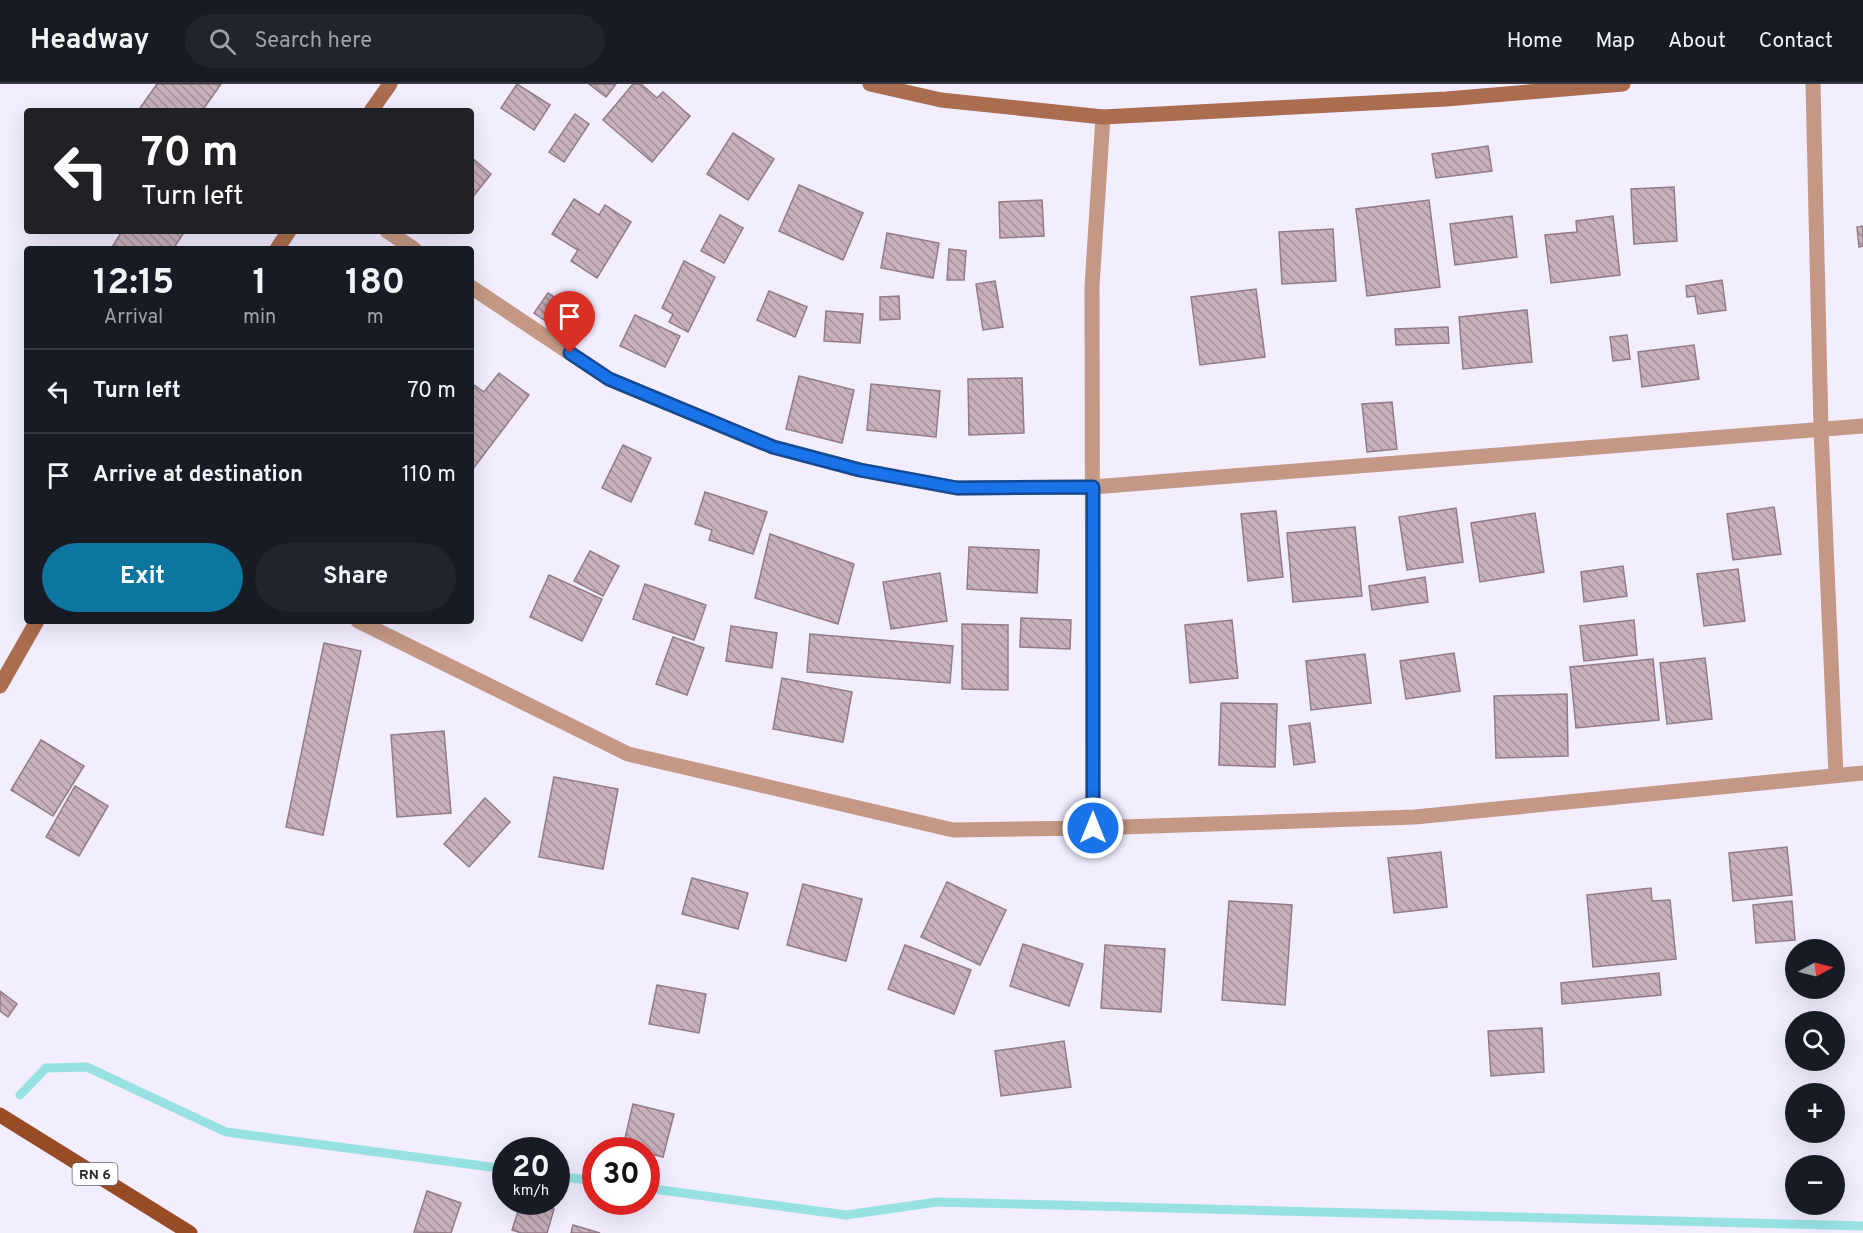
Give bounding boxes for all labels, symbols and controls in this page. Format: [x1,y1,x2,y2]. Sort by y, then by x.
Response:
search box [185,14,605,68]
text: Headway [30,23,149,59]
icon: search [206,25,239,58]
text: Search here [254,28,372,55]
text: Home [1507,28,1563,55]
text: Map [1596,28,1635,55]
text: About [1668,28,1726,55]
text: Contact [1759,28,1833,55]
text: 70 m [141,128,239,181]
icon: left [42,132,120,210]
text: Turn left [141,180,243,214]
text: 12:15 [93,261,174,307]
text: 1 [252,261,267,307]
text: 180 [345,261,405,307]
pin [544,291,595,353]
icon: arrive [553,300,586,333]
text: Arrival [104,305,163,331]
text: min [243,305,276,331]
text: m [367,305,384,331]
icon: left [42,375,75,408]
text: Turn left [93,378,181,405]
text: 70 m [407,378,456,405]
icon: arrive [42,459,75,492]
text: Arrive at destination [93,462,303,489]
text: 110 m [402,462,456,489]
button: Exit [42,543,243,612]
button: Share [255,543,456,612]
position arrow [1061,796,1125,860]
north arrow [1785,939,1845,999]
map controls [1785,939,1845,1215]
button: search [1785,1011,1845,1071]
button: + [1785,1083,1845,1143]
speed limit sign: 30 [582,1137,660,1215]
text: 20 [512,1150,550,1187]
button: − [1785,1155,1845,1215]
road number: RN 6 [72,1163,118,1185]
text: km/h [513,1182,549,1201]

